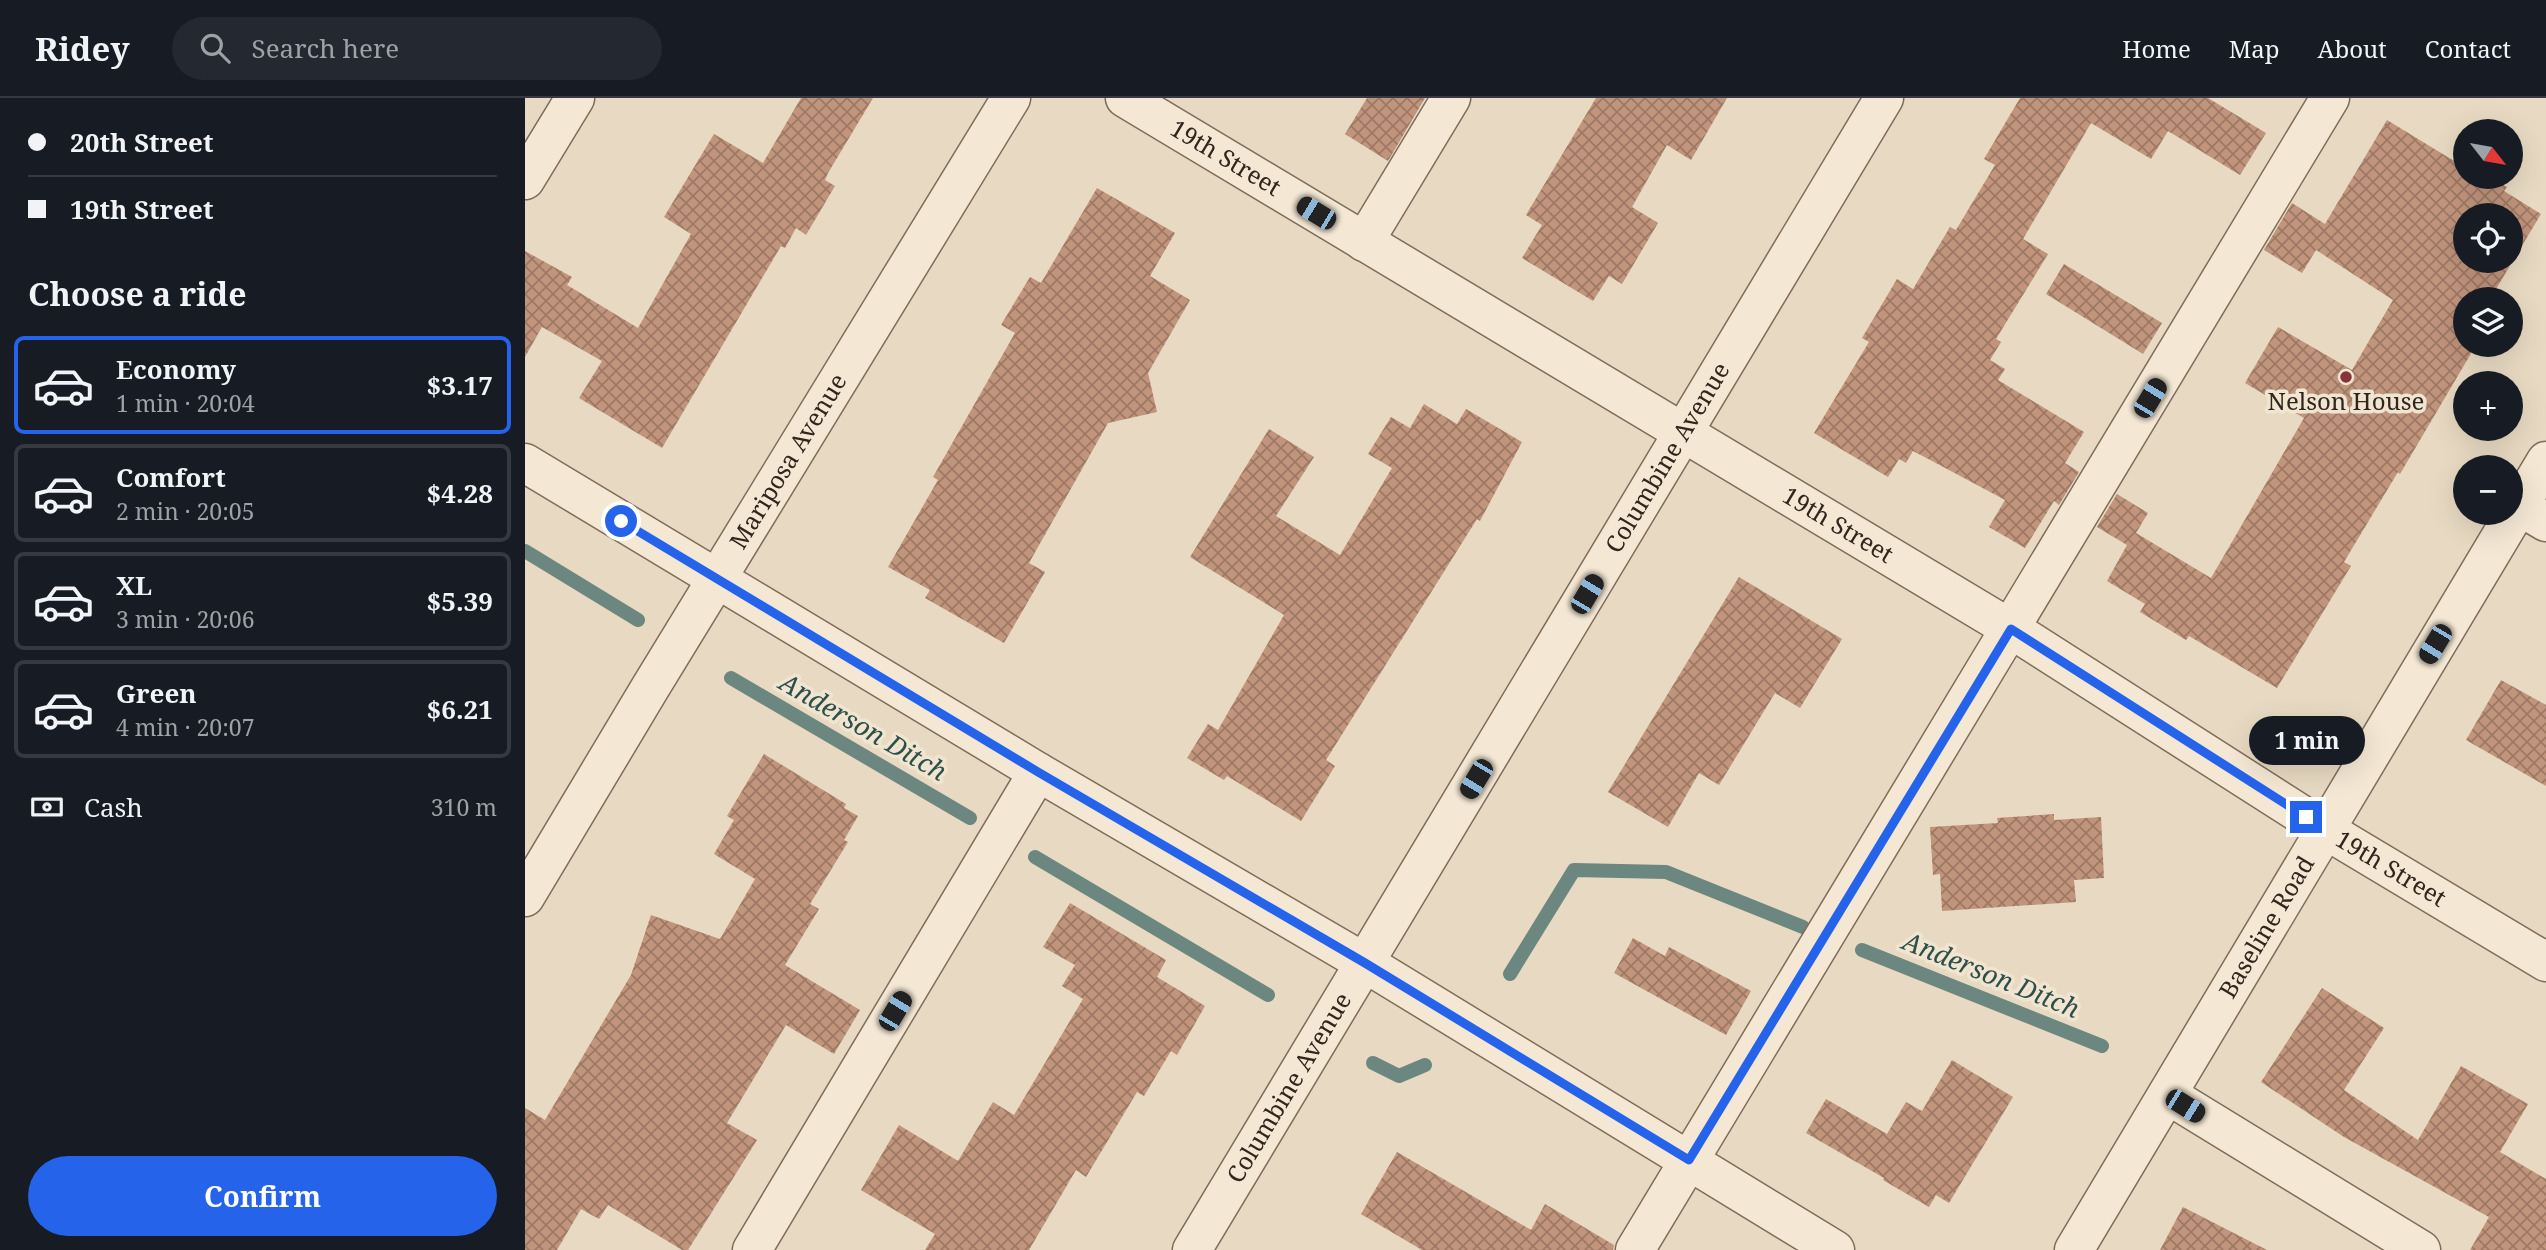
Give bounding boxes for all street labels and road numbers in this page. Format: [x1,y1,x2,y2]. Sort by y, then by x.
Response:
street label: 19th Street [1165,111,1288,203]
street label: Columbine Avenue [1597,356,1736,559]
street label: Mariposa Avenue [721,367,854,555]
street label: 19th Street [1777,478,1900,570]
street label: 19th Street [2330,822,2453,914]
street label: Baseline Road [2210,849,2321,1004]
street label: Columbine Avenue [1218,986,1358,1189]

